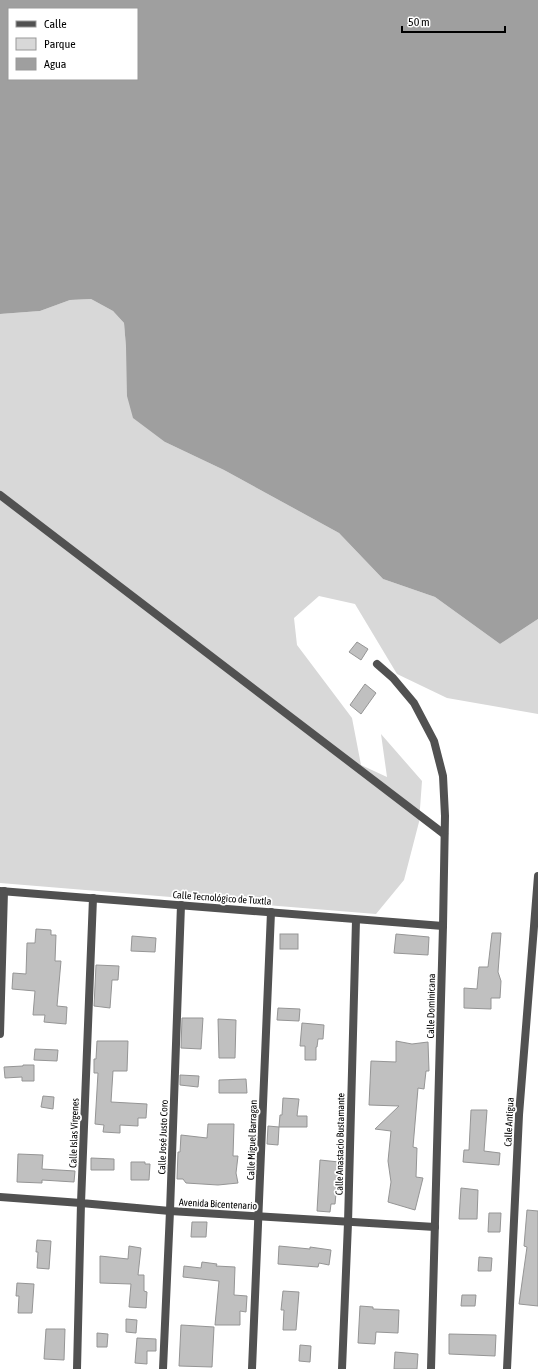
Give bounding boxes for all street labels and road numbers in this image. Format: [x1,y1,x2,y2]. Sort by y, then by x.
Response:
street label: Calle Tecnológico de Tuxtla [172,889,272,907]
street label: Calle Dominicana [425,973,437,1039]
street label: Calle Anastacio Bustamante [334,1092,346,1195]
street label: Calle Islas Vírgenes [67,1097,81,1168]
street label: Calle Antigua [502,1097,516,1147]
street label: Calle José Justo Coro [156,1099,170,1175]
street label: Calle Miguel Barragan [245,1100,259,1180]
street label: Avenida Bicentenario [179,1196,258,1212]

